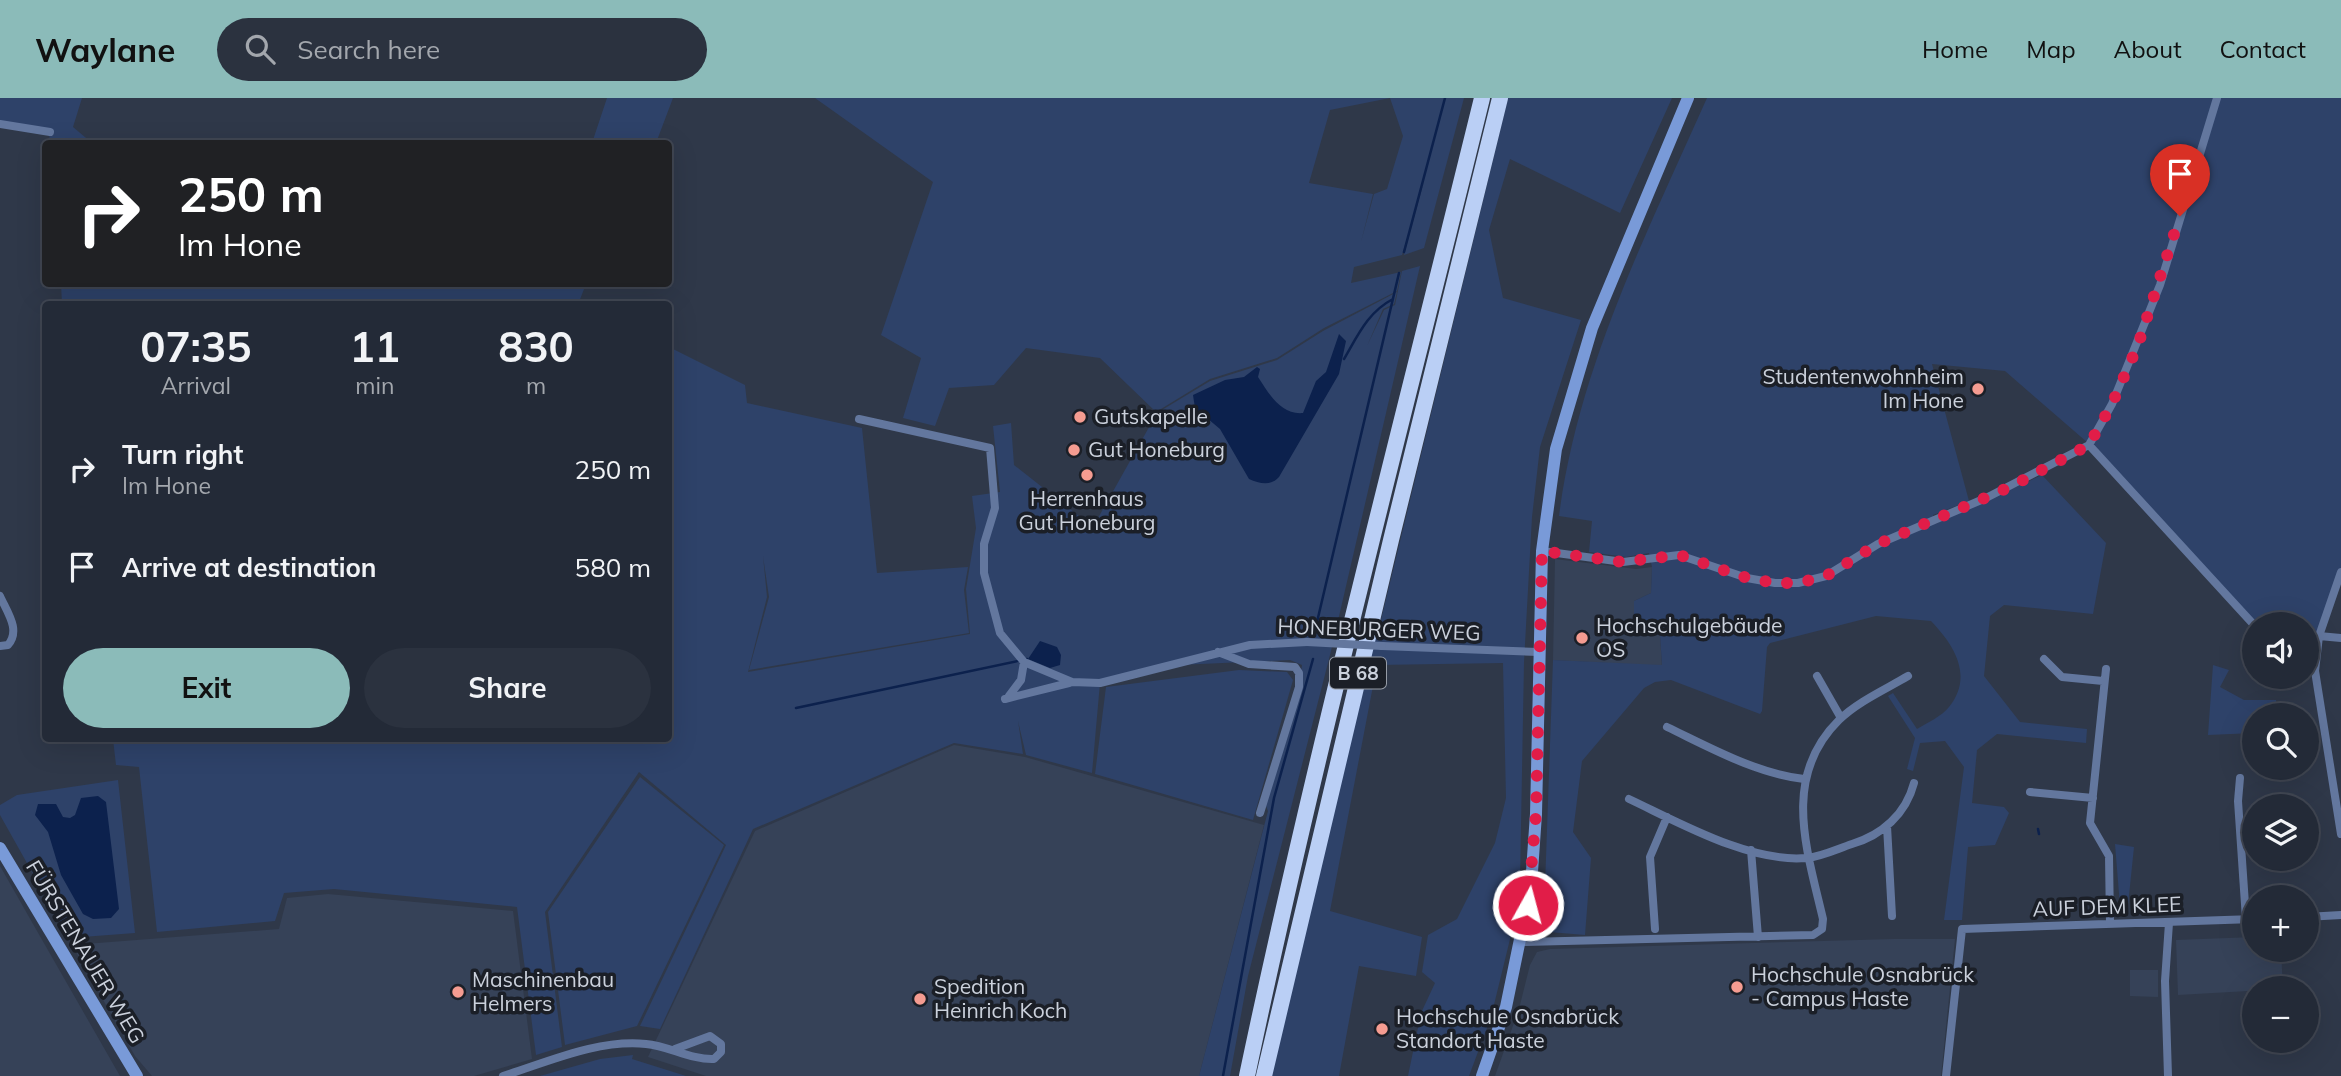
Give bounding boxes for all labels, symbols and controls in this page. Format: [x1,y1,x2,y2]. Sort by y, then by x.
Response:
search box [217,18,707,81]
text: Waylane [35,29,175,70]
icon: search [241,30,279,68]
text: Search here [297,33,440,66]
text: Home [1922,34,1988,64]
text: Map [2026,34,2076,64]
text: About [2114,34,2182,64]
text: Contact [2220,34,2306,64]
pin [2150,144,2210,216]
icon: arrive [2161,155,2199,193]
text: 250 m [178,163,324,224]
icon: right [63,168,154,259]
text: Im Hone [178,224,302,264]
text: 07:35 [140,320,251,373]
text: 11 [350,320,400,373]
text: 830 [498,320,574,373]
place label: Studentenwohnheim Im Hone [1762,363,1964,413]
text: Arrival [161,371,231,400]
text: min [355,371,394,400]
text: m [526,371,546,400]
marker: Studentenwohnheim Im Hone [1970,381,1986,397]
place label: Gutskapelle [1094,403,1208,429]
marker: Gutskapelle [1072,409,1088,425]
place label: Gut Honeburg [1088,436,1225,462]
text: Turn right [122,438,243,471]
marker: Gut Honeburg [1066,442,1082,458]
icon: right [63,450,101,488]
text: 250 m [575,453,651,486]
marker: Herrenhaus Gut Honeburg [1079,467,1095,483]
text: Im Hone [122,471,211,500]
place label: Herrenhaus Gut Honeburg [1019,485,1155,535]
icon: arrive [63,548,101,586]
text: Arrive at destination [122,551,377,584]
text: 580 m [575,551,651,584]
street label: HONEBURGER WEG [1277,612,1481,646]
place label: Hochschulgebäude OS [1596,612,1782,662]
map controls [2242,612,2319,1053]
button: sound [2242,612,2319,689]
marker: Hochschulgebäude OS [1574,630,1590,646]
button: Exit [63,648,350,728]
button: Share [364,648,651,728]
road number: B 68 [1330,658,1386,688]
button: search [2242,703,2319,780]
button: layers [2242,794,2319,871]
street label: FÜRSTENAUER WEG [21,855,151,1048]
position arrow [1491,868,1565,942]
button: + [2242,885,2319,962]
street label: AUF DEM KLEE [2032,890,2182,922]
place label: Hochschule Osnabrück - Campus Haste [1751,961,1974,1011]
place label: Maschinenbau Helmers [472,966,614,1016]
place label: Spedition Heinrich Koch [934,973,1067,1023]
button: − [2242,976,2319,1053]
marker: Hochschule Osnabrück - Campus Haste [1729,979,1745,995]
marker: Maschinenbau Helmers [450,984,466,1000]
marker: Spedition Heinrich Koch [912,991,928,1007]
place label: Hochschule Osnabrück Standort Haste [1396,1003,1619,1053]
marker: Hochschule Osnabrück Standort Haste [1374,1021,1390,1037]

